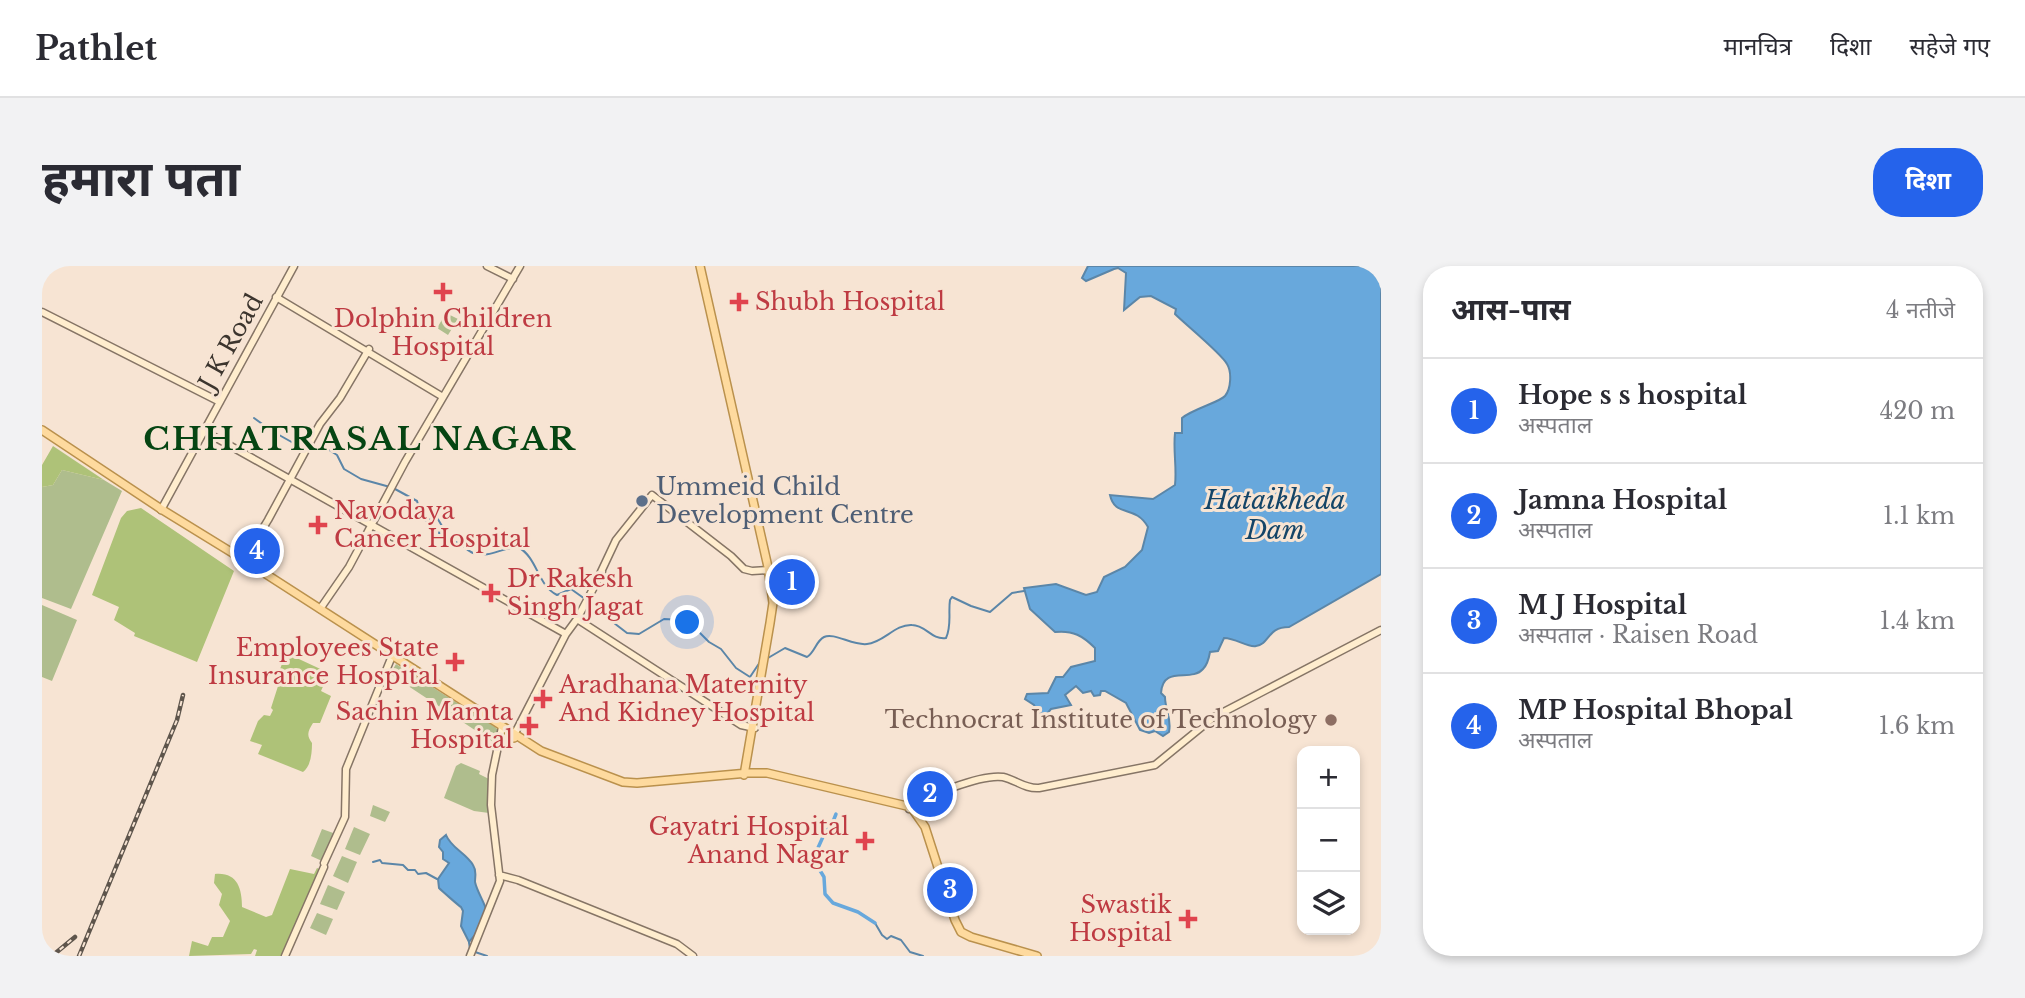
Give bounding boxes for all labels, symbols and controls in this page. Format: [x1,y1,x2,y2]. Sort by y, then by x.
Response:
text: Pathlet [35,28,157,69]
text: मानचित्र [1723,32,1792,61]
text: दिशा [1830,32,1872,61]
text: सहेजे गए [1910,32,1990,61]
text: हमारा पता [42,148,240,209]
button: दिशा [1873,148,1983,217]
marker: Dolphin Children Hospital [433,282,453,302]
place label: Shubh Hospital [755,287,945,316]
street label: J K Road [191,289,269,397]
text: आस-पास [1451,291,1571,328]
marker: Shubh Hospital [729,292,749,312]
text: 4 नतीजे [1886,296,1955,324]
place label: Dolphin Children Hospital [334,304,552,361]
text: Hope s s hospital [1518,379,1747,411]
text: 1 [1469,397,1479,425]
text: 420 m [1880,397,1955,425]
text: अस्पताल [1518,411,1592,439]
district label: CHHATRASAL NAGAR [143,419,577,459]
place label: Ummeid Child Development Centre [656,472,914,529]
water label: Hataikheda Dam [1203,484,1346,546]
text: Jamna Hospital [1518,484,1727,516]
marker: Ummeid Child Development Centre [634,493,650,509]
place label: Navodaya Cancer Hospital [334,496,530,553]
text: 2 [1467,502,1481,530]
text: 1.1 km [1883,502,1955,530]
marker: Navodaya Cancer Hospital [308,515,328,535]
text: अस्पताल [1518,516,1592,544]
pin: 4 [234,525,280,577]
pin: 1 [769,556,815,608]
place label: Dr Rakesh Singh Jagat [507,564,644,621]
marker: Dr Rakesh Singh Jagat [481,583,501,603]
text: M J Hospital [1518,589,1687,621]
your location [670,605,704,639]
text: 3 [1467,607,1481,635]
text: 1.4 km [1880,607,1955,635]
text: अस्पताल · Raisen Road [1518,621,1758,649]
place label: Employees State Insurance Hospital [208,633,439,690]
marker: Employees State Insurance Hospital [445,652,465,672]
place label: Aradhana Maternity And Kidney Hospital [558,670,815,727]
marker: Aradhana Maternity And Kidney Hospital [533,689,553,709]
text: MP Hospital Bhopal [1518,694,1793,726]
place label: Sachin Mamta Hospital [336,697,514,754]
place label: Technocrat Institute of Technology [885,705,1318,734]
marker: Technocrat Institute of Technology [1323,712,1339,728]
text: 4 [1466,712,1482,740]
text: 1.6 km [1879,712,1955,740]
marker: Sachin Mamta Hospital [519,716,539,736]
text: अस्पताल [1518,726,1592,754]
map controls [1297,746,1360,935]
button: + [1297,746,1360,809]
pin: 2 [907,768,953,820]
button: − [1297,809,1360,872]
place label: Gayatri Hospital Anand Nagar [649,812,850,869]
marker: Gayatri Hospital Anand Nagar [855,831,875,851]
pin: 3 [927,864,973,916]
button: layers [1297,872,1360,935]
place label: Swastik Hospital [1069,890,1172,947]
marker: Swastik Hospital [1178,909,1198,929]

